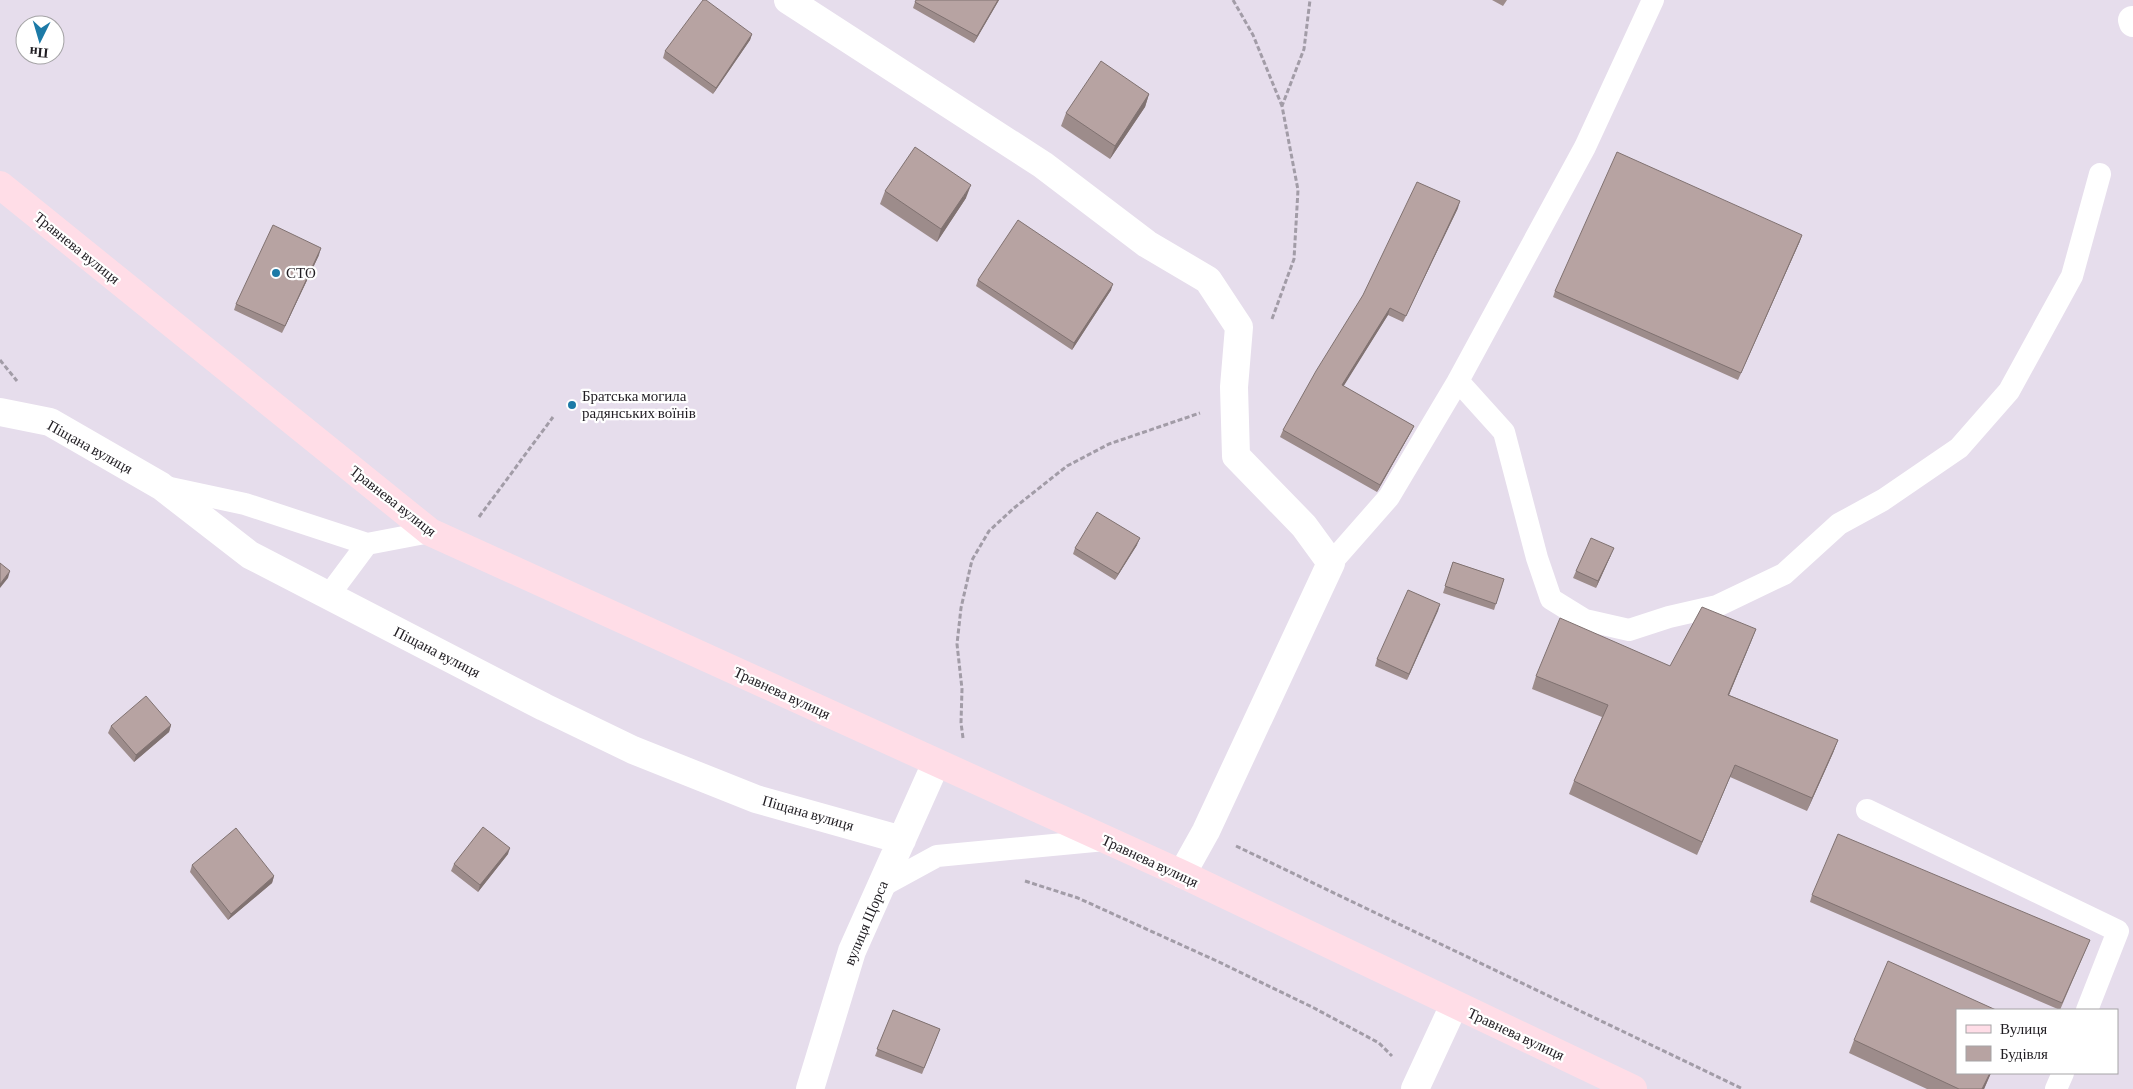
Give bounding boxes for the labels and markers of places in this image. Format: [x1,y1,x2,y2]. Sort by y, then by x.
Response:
place label: СТО [286,265,316,281]
marker: СТО [270,267,282,279]
place label: Братська могила радянських воїнів [582,388,696,421]
marker: Братська могила радянських воїнів [566,399,578,411]

